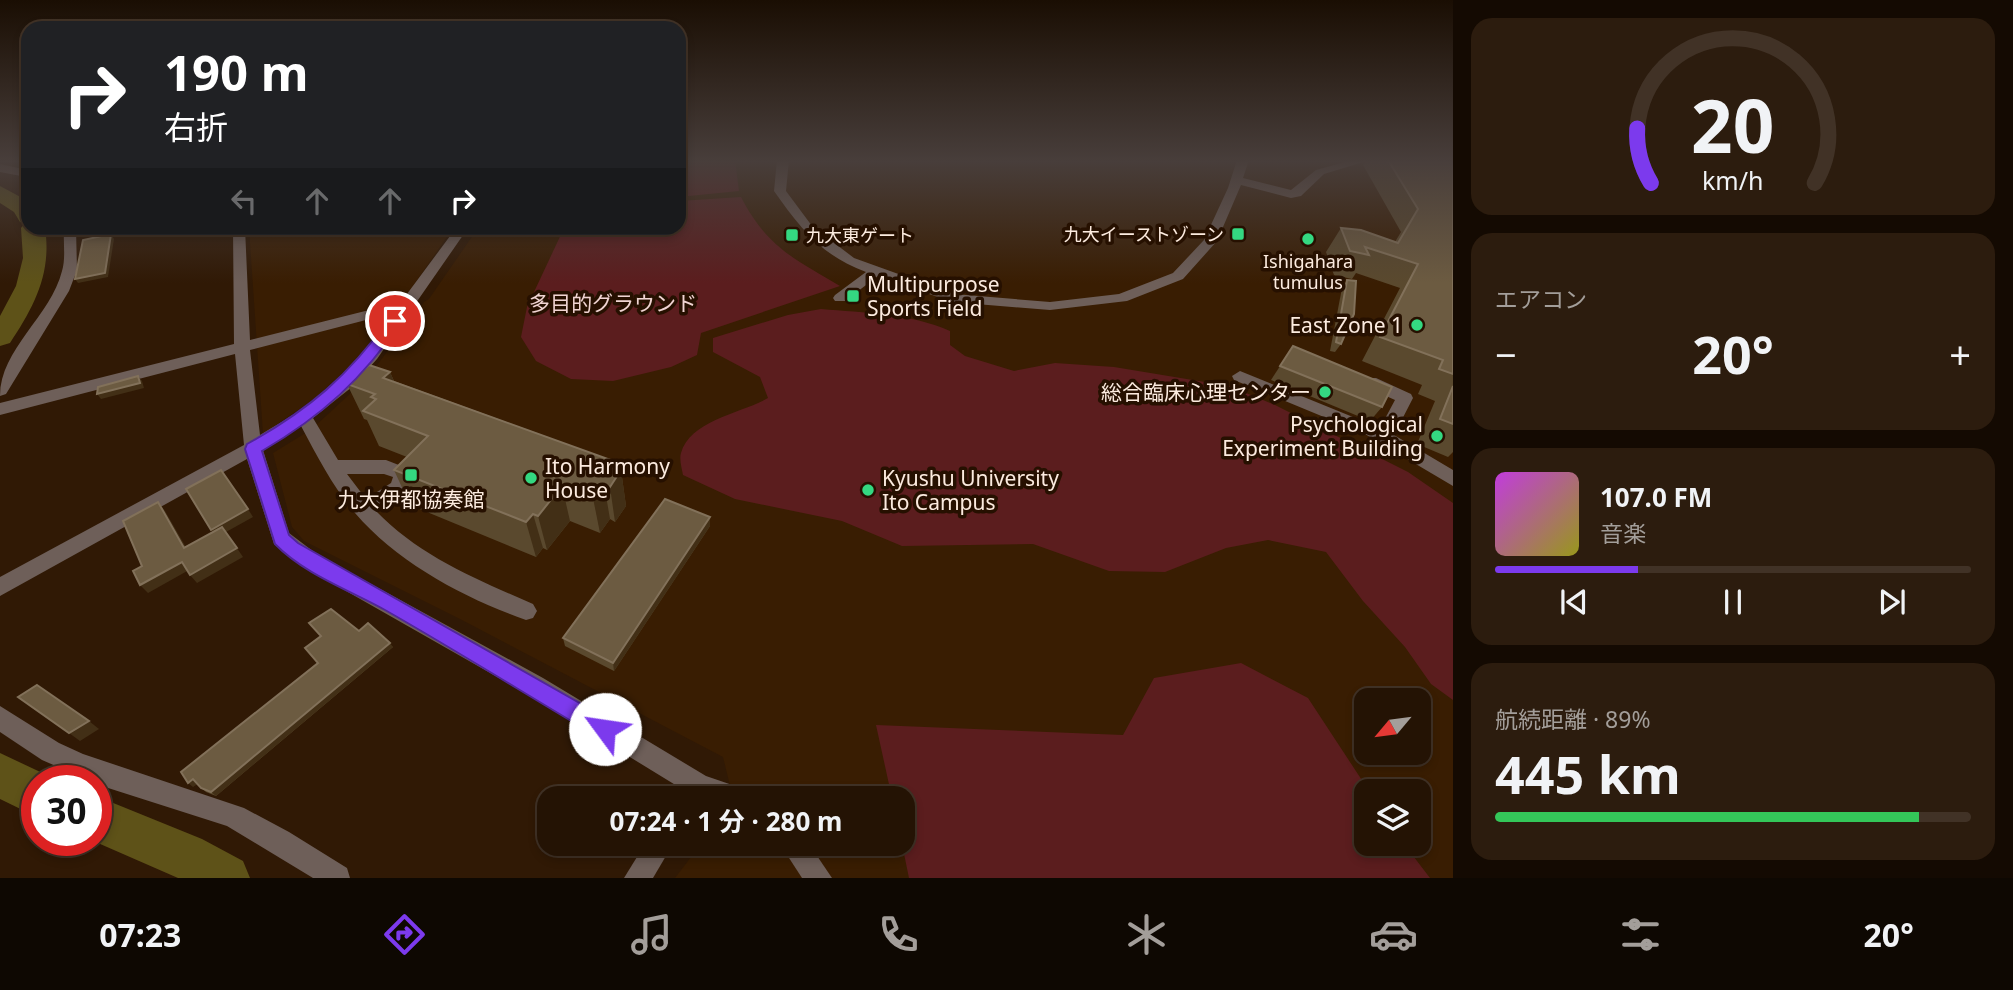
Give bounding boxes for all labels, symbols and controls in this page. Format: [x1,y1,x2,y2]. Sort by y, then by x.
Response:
text: 190 m [164,39,309,105]
icon: right [49,49,140,140]
text: 20 [1691,75,1775,174]
text: 右折 [164,105,228,148]
text: km/h [1702,162,1764,196]
icon: left [225,182,263,220]
icon: ahead [298,182,336,220]
icon: ahead [371,182,409,220]
icon: right [444,182,482,220]
place label: 九大イーストゾーン [1064,222,1224,246]
place label: 九大東ゲート [806,223,914,247]
marker: 九大イーストゾーン [1230,226,1246,242]
marker: 九大東ゲート [784,227,800,243]
marker: Ishigahara tumulus [1300,231,1316,247]
place label: Ishigahara tumulus [1263,249,1353,294]
place label: Multipurpose Sports Field [867,270,1000,322]
text: エアコン [1495,283,1587,315]
marker: Multipurpose Sports Field [845,288,861,304]
park label: 多目的グラウンド [529,289,697,317]
pin [365,291,425,351]
icon: arrive [376,302,414,340]
place label: East Zone 1 [1289,311,1403,339]
marker: East Zone 1 [1409,317,1425,333]
text: 20° [1692,318,1774,389]
text: − [1495,328,1517,380]
text: + [1949,328,1971,380]
place label: 総合臨床心理センター [1101,378,1311,406]
marker: 総合臨床心理センター [1317,384,1333,400]
place label: Psychological Experiment Building [1222,410,1423,462]
marker: Psychological Experiment Building [1429,428,1445,444]
place label: Ito Harmony House [545,452,670,504]
place label: Kyushu University Ito Campus [882,464,1059,516]
marker: 九大伊都協奏館 [403,467,419,483]
marker: Ito Harmony House [523,470,539,486]
text: 107.0 FM [1600,479,1712,515]
marker: Kyushu University Ito Campus [860,482,876,498]
place label: 九大伊都協奏館 [338,485,485,513]
text: 音楽 [1600,517,1646,549]
icon: previous [1555,583,1593,621]
icon: pause [1714,583,1752,621]
icon: next [1873,583,1911,621]
north arrow [1354,688,1432,765]
map controls [1354,688,1431,856]
position arrow [568,692,642,766]
text: 航続距離 · 89% [1495,703,1651,735]
text: 445 km [1495,738,1681,809]
speed limit sign: 30 [21,765,112,856]
button: layers [1354,779,1431,856]
text: 07:24 · 1 分 · 280 m [610,803,842,839]
icon: directions [380,910,429,959]
icon: music [627,910,676,959]
icon: phone [874,910,923,959]
icon: climate [1122,910,1171,959]
icon: car [1369,910,1418,959]
icon: filters [1616,910,1665,959]
text: 07:23 [99,913,181,956]
text: 20° [1864,913,1914,956]

